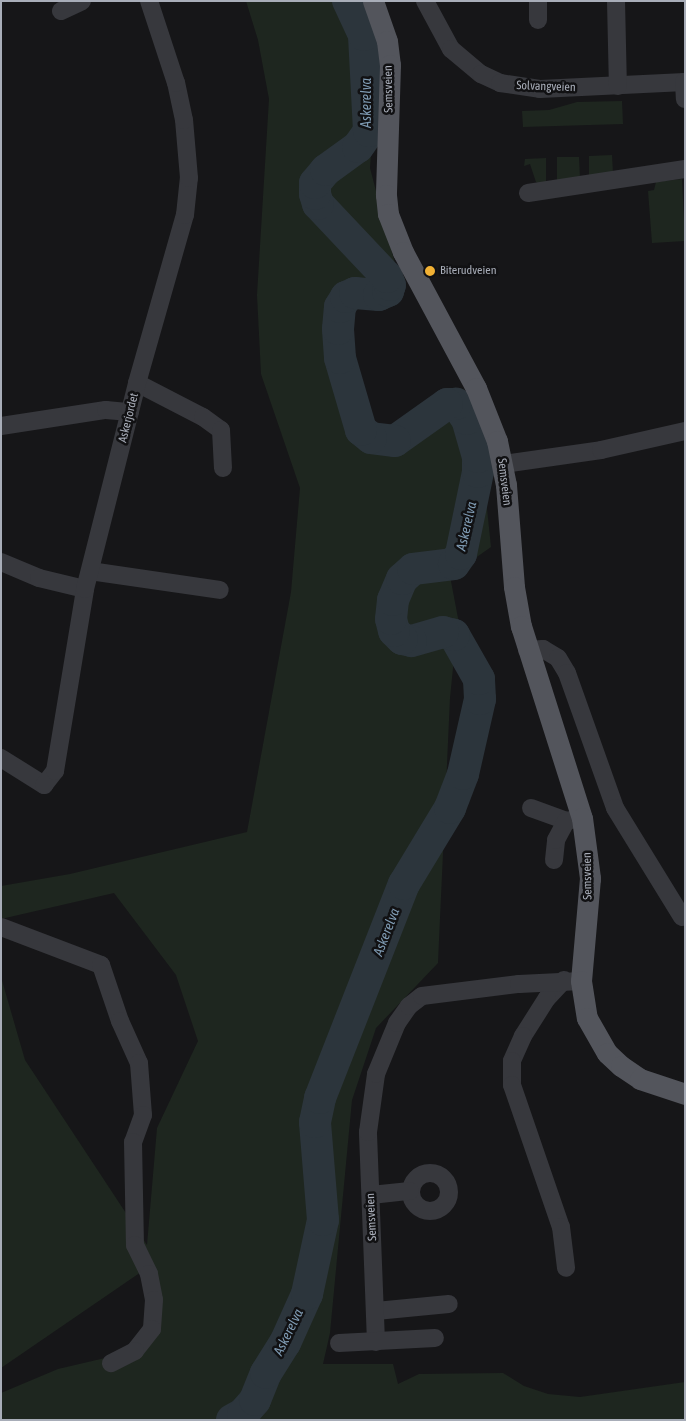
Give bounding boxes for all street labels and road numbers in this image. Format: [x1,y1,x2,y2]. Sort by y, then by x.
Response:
street label: Semsveien [381,65,397,113]
street label: Solvangveien [516,79,576,95]
street label: Askerjordet [116,392,142,444]
street label: Semsveien [494,457,514,507]
street label: Semsveien [580,852,596,900]
street label: Semsveien [364,1193,380,1241]

